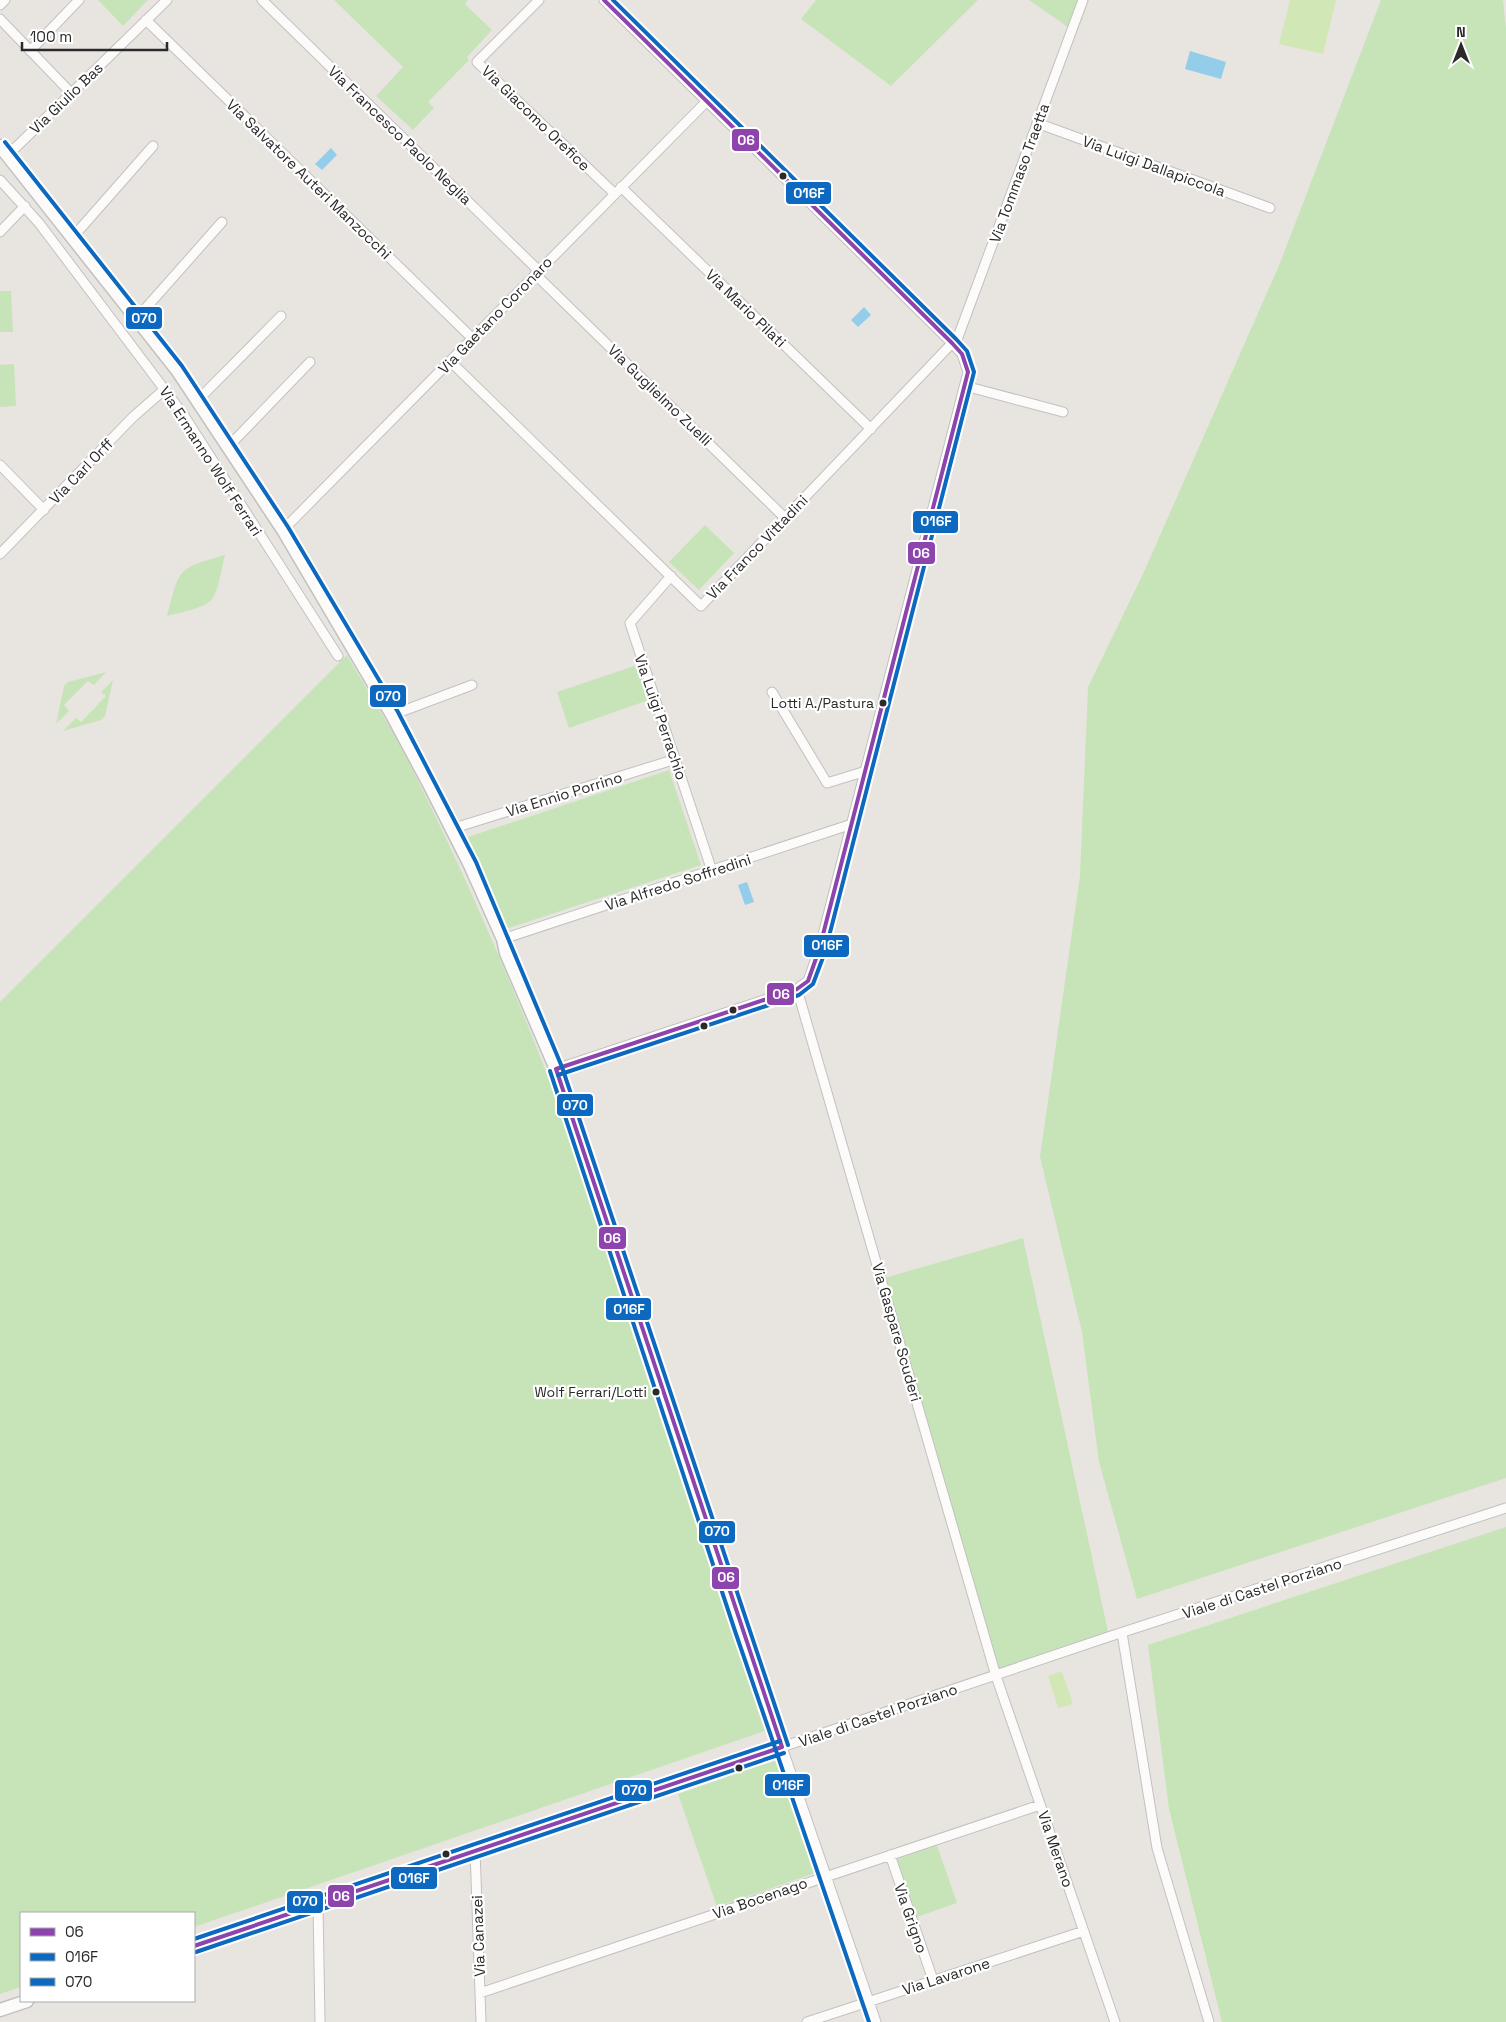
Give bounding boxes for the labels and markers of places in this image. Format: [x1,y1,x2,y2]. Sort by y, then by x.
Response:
unlabelled marker [778,171,788,181]
place label: Lotti A./Pastura [771,694,874,712]
marker: Lotti A./Pastura [878,698,888,708]
unlabelled marker [728,1005,738,1015]
unlabelled marker [699,1021,709,1031]
place label: Wolf Ferrari/Lotti [534,1383,647,1401]
marker: Wolf Ferrari/Lotti [651,1387,661,1397]
unlabelled marker [734,1763,744,1773]
unlabelled marker [441,1849,451,1859]

